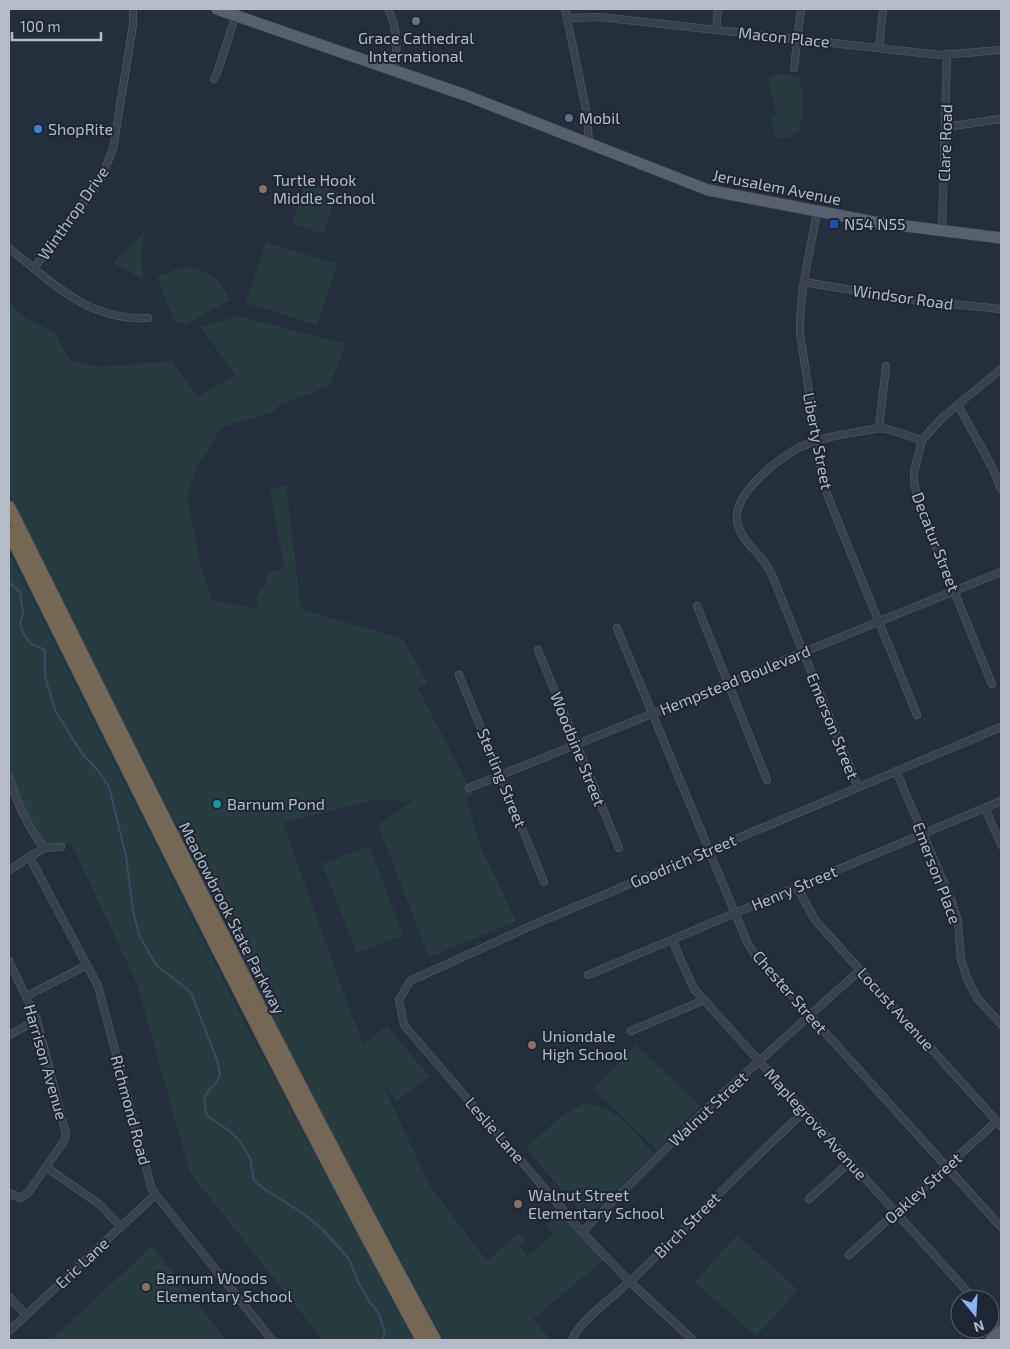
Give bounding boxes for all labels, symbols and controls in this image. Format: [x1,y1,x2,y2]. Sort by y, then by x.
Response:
scale bar [12,10,101,42]
marker: Grace Cathedral International [410,15,422,27]
text: 100 m [20,17,61,35]
street label: Macon Place [737,22,831,51]
place label: Grace Cathedral International [358,28,474,65]
street label: Clare Road [934,104,955,182]
place label: Mobil [579,108,620,127]
marker: Mobil [563,112,575,124]
place label: ShopRite [48,119,113,138]
marker: ShopRite [32,123,44,135]
street label: Winthrop Drive [33,162,112,263]
street label: Jerusalem Avenue [711,165,843,208]
place label: Turtle Hook Middle School [273,170,376,207]
marker: Turtle Hook Middle School [257,183,269,195]
place label: N54 N55 [844,214,906,233]
marker: N54 N55 [828,218,840,230]
street label: Windsor Road [852,280,955,313]
street label: Liberty Street [800,391,837,491]
street label: Decatur Street [909,489,964,594]
street label: Hempstead Boulevard [657,641,813,718]
street label: Emerson Street [804,670,863,782]
street label: Woodbine Street [547,689,610,809]
street label: Sterling Street [474,726,531,830]
place label: Barnum Pond [227,794,325,813]
marker: Barnum Pond [211,798,223,810]
street label: Meadowbrook State Parkway [176,819,289,1017]
street label: Emerson Place [909,819,966,926]
street label: Goodrich Street [627,830,738,891]
street label: Henry Street [748,861,839,914]
street label: Chester Street [749,946,832,1037]
street label: Locust Avenue [854,963,939,1054]
street label: Harrison Avenue [21,1002,72,1122]
place label: Uniondale High School [542,1026,628,1063]
marker: Uniondale High School [526,1039,538,1051]
street label: Richmond Road [108,1053,155,1167]
street label: Maplegrove Avenue [761,1064,871,1183]
street label: Walnut Street [664,1067,751,1150]
street label: Leslie Lane [462,1093,529,1166]
street label: Oakley Street [880,1148,965,1227]
place label: Walnut Street Elementary School [528,1185,664,1222]
street label: Birch Street [650,1188,724,1262]
marker: Walnut Street Elementary School [512,1198,524,1210]
street label: Eric Lane [51,1233,112,1292]
place label: Barnum Woods Elementary School [156,1268,292,1305]
marker: Barnum Woods Elementary School [140,1281,152,1293]
north arrow [950,1289,1000,1339]
text: N [972,1317,987,1336]

